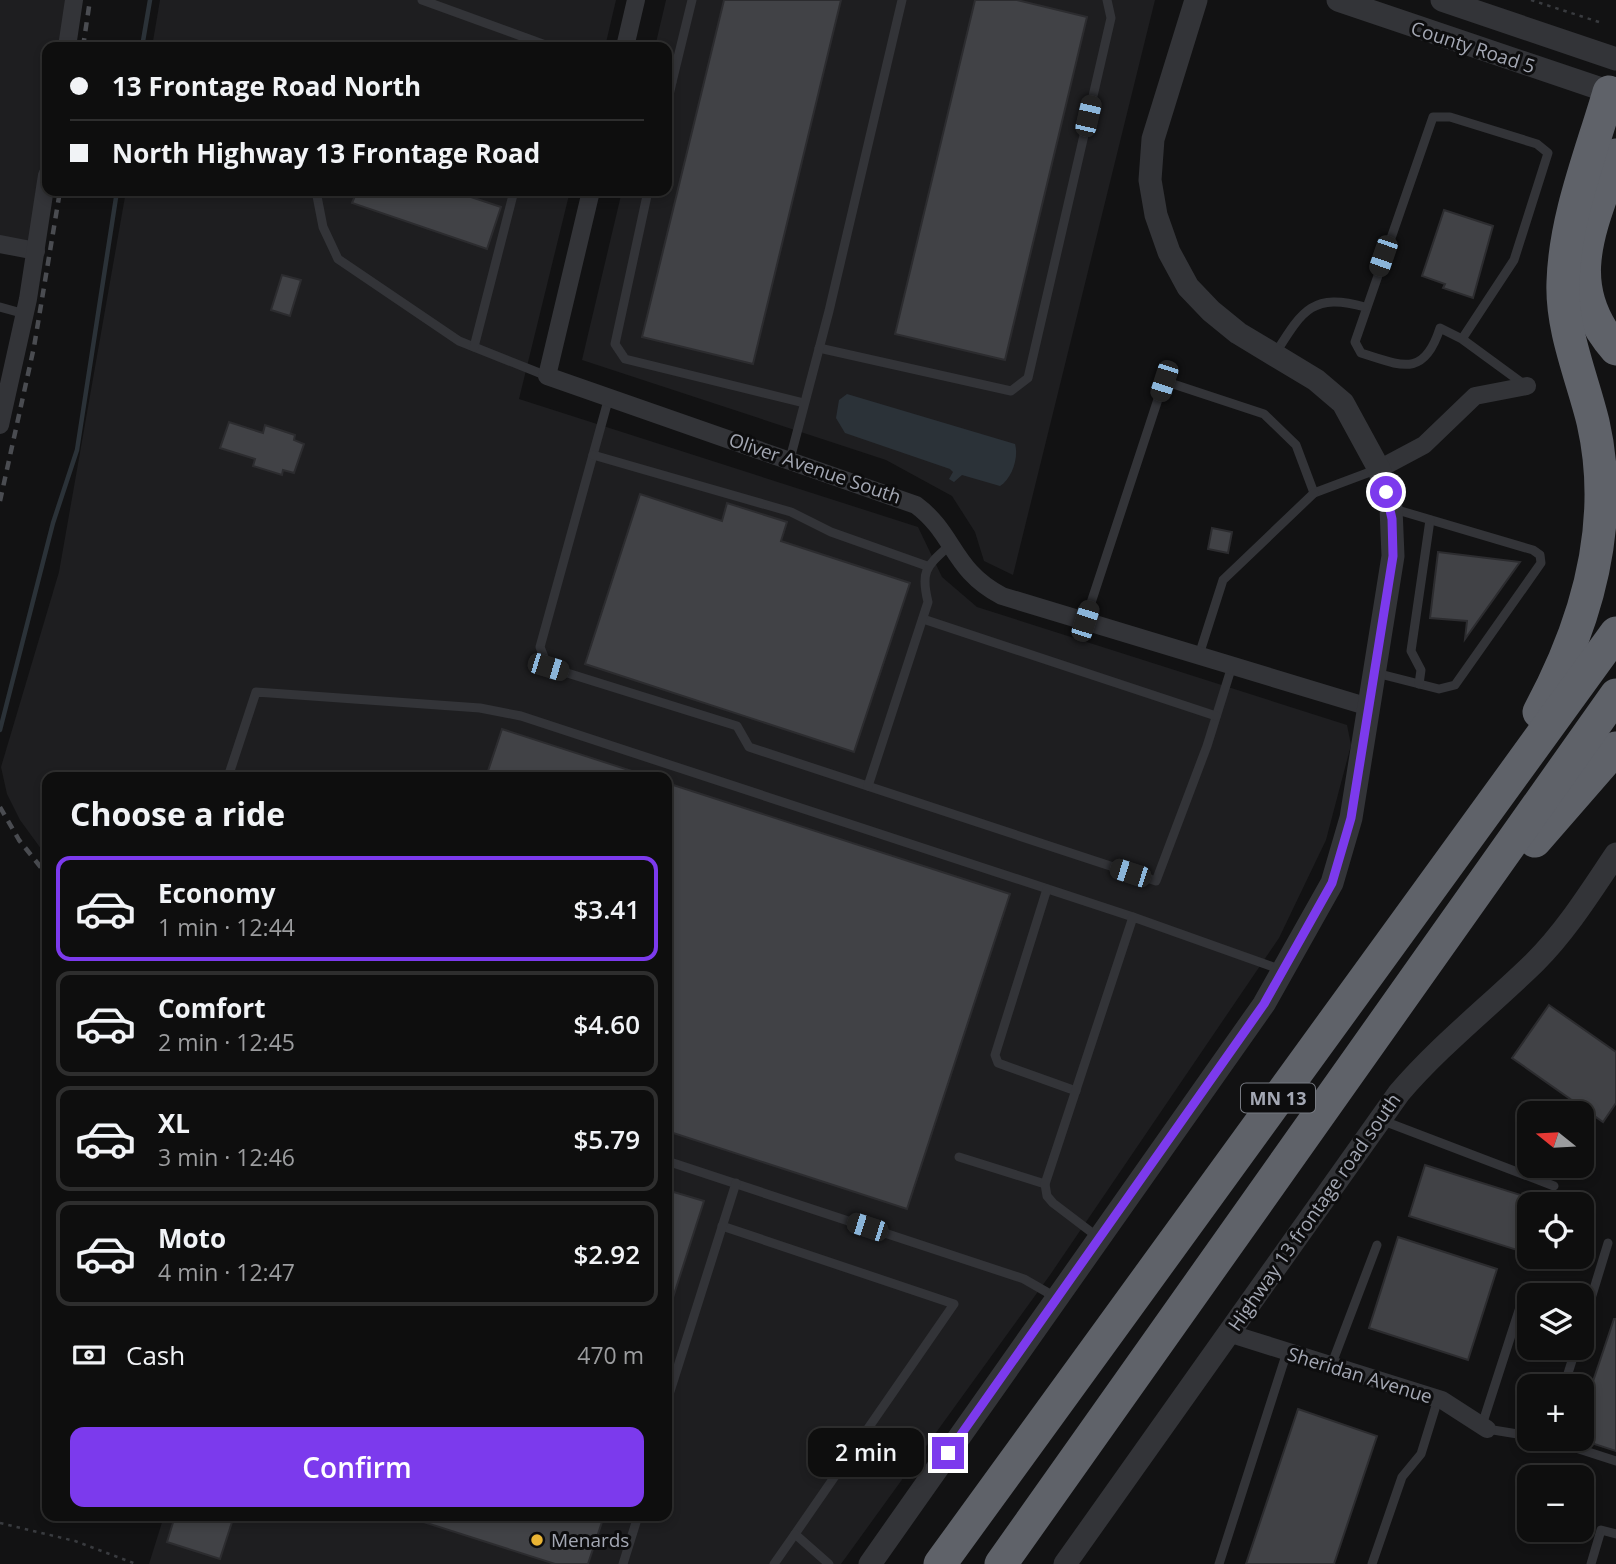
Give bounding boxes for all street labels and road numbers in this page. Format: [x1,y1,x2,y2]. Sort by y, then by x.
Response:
street label: County Road 5 [1408,15,1538,79]
street label: Oliver Avenue South [726,426,904,510]
road number: MN 13 [1241,1084,1315,1112]
street label: Highway 13 frontage road south [1222,1088,1406,1336]
street label: Sheridan Avenue [1284,1341,1436,1409]

